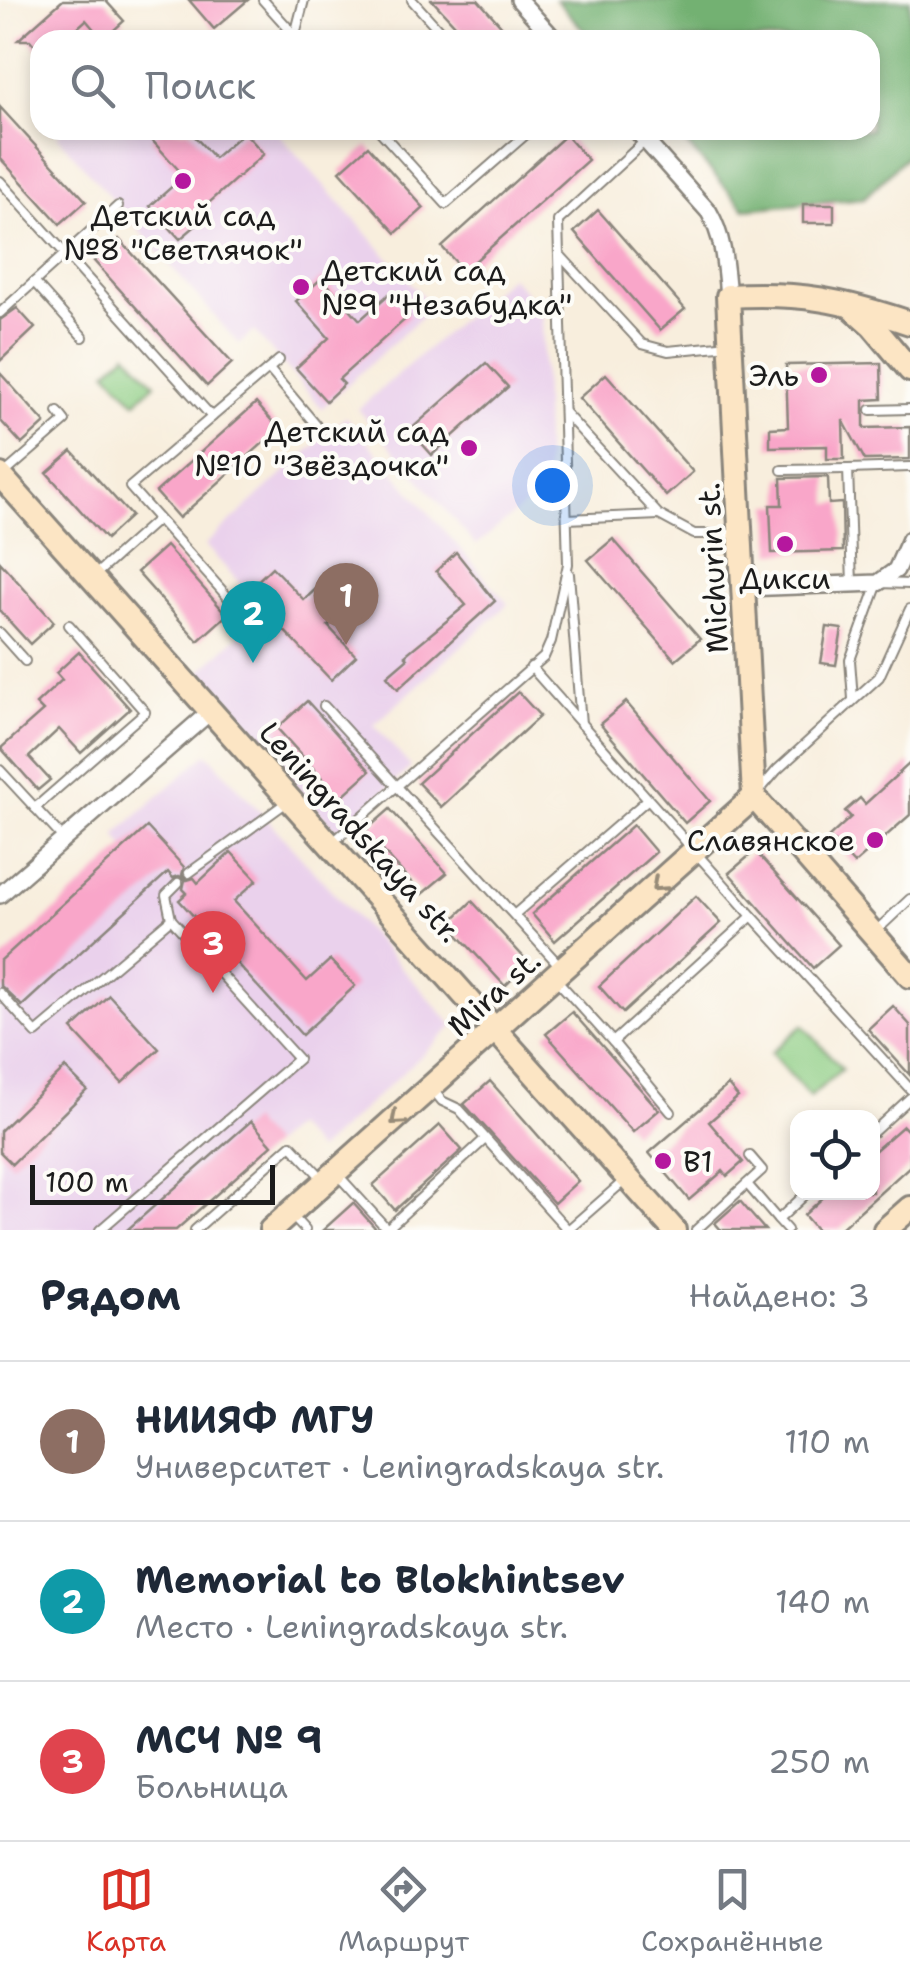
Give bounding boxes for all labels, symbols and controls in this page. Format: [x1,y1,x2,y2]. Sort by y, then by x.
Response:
search box [30,30,880,140]
icon: search [65,58,120,113]
text: Поиск [145,60,256,111]
marker: Детский сад №8 "Светлячок" [172,170,194,192]
place label: Детский сад №8 "Светлячок" [63,195,303,270]
place label: Детский сад №9 "Незабудка" [321,250,572,325]
marker: Детский сад №9 "Незабудка" [290,276,312,298]
place label: Эль [749,355,799,396]
marker: Эль [808,364,830,386]
place label: Детский сад №10 "Звёздочка" [194,411,449,486]
marker: Детский сад №10 "Звёздочка" [458,437,480,459]
your location [527,460,578,511]
street label: Michurin st. [688,482,738,654]
marker: Дикси [774,533,796,555]
place label: Дикси [739,558,831,599]
pin: 1 [314,562,378,645]
pin: 2 [220,580,286,663]
street label: Leningradskaya str. [250,713,470,951]
place label: Славянское [687,820,855,861]
marker: Славянское [864,829,886,851]
one-way arrow [651,873,670,891]
pin: 3 [180,910,246,993]
street label: Mira st. [439,940,549,1046]
one-way arrow [390,1108,409,1126]
map controls [790,1110,880,1200]
button: locate [790,1110,880,1200]
place label: В1 [683,1141,713,1182]
marker: В1 [652,1150,674,1172]
scale bar [30,1160,275,1204]
text: 100 m [45,1163,129,1201]
text: Рядом [40,1267,181,1323]
text: Найдено: 3 [689,1274,870,1317]
text: НИИЯФ МГУ [135,1394,374,1445]
text: 1 [65,1420,80,1463]
text: 110 m [784,1420,870,1463]
text: Университет · Leningradskaya str. [135,1445,664,1488]
text: Memorial to Blokhintsev [135,1554,625,1605]
text: 2 [61,1580,84,1623]
text: 140 m [775,1580,870,1623]
text: Место · Leningradskaya str. [135,1605,568,1648]
text: МСЧ № 9 [135,1714,323,1765]
text: 3 [61,1740,84,1783]
text: 250 m [768,1740,870,1783]
text: Больница [135,1765,288,1808]
tab: Карта [86,1862,166,1960]
tab: Маршрут [338,1862,469,1960]
tab: Сохранённые [641,1862,824,1960]

